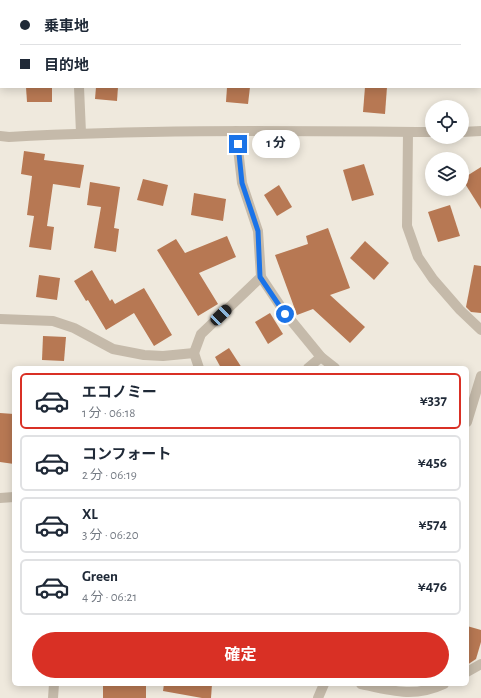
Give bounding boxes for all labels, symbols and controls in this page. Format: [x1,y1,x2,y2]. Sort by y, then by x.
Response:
text: 乗車地 [44,19,89,34]
text: 目的地 [44,58,89,73]
map controls [425,100,469,196]
button: locate [425,100,469,144]
callout: 1 分 [252,130,300,158]
route end [229,135,247,153]
text: 1 分 [266,137,286,150]
button: layers [425,152,469,196]
car [208,302,234,328]
route start [276,305,294,323]
icon: car [34,383,70,419]
text: エコノミー [82,385,157,400]
text: ¥337 [420,393,447,408]
text: 1 分 · 06:18 [82,407,135,420]
icon: car [34,445,70,481]
text: コンフォート [82,447,172,462]
text: ¥456 [418,455,447,470]
text: 2 分 · 06:19 [82,469,137,482]
icon: car [34,507,70,543]
text: XL [82,507,98,522]
text: ¥574 [419,517,447,532]
text: 3 分 · 06:20 [82,529,139,542]
icon: car [34,569,70,605]
text: Green [82,569,118,584]
text: ¥476 [418,579,447,594]
text: 4 分 · 06:21 [82,591,137,604]
button: 確定 [32,632,449,678]

